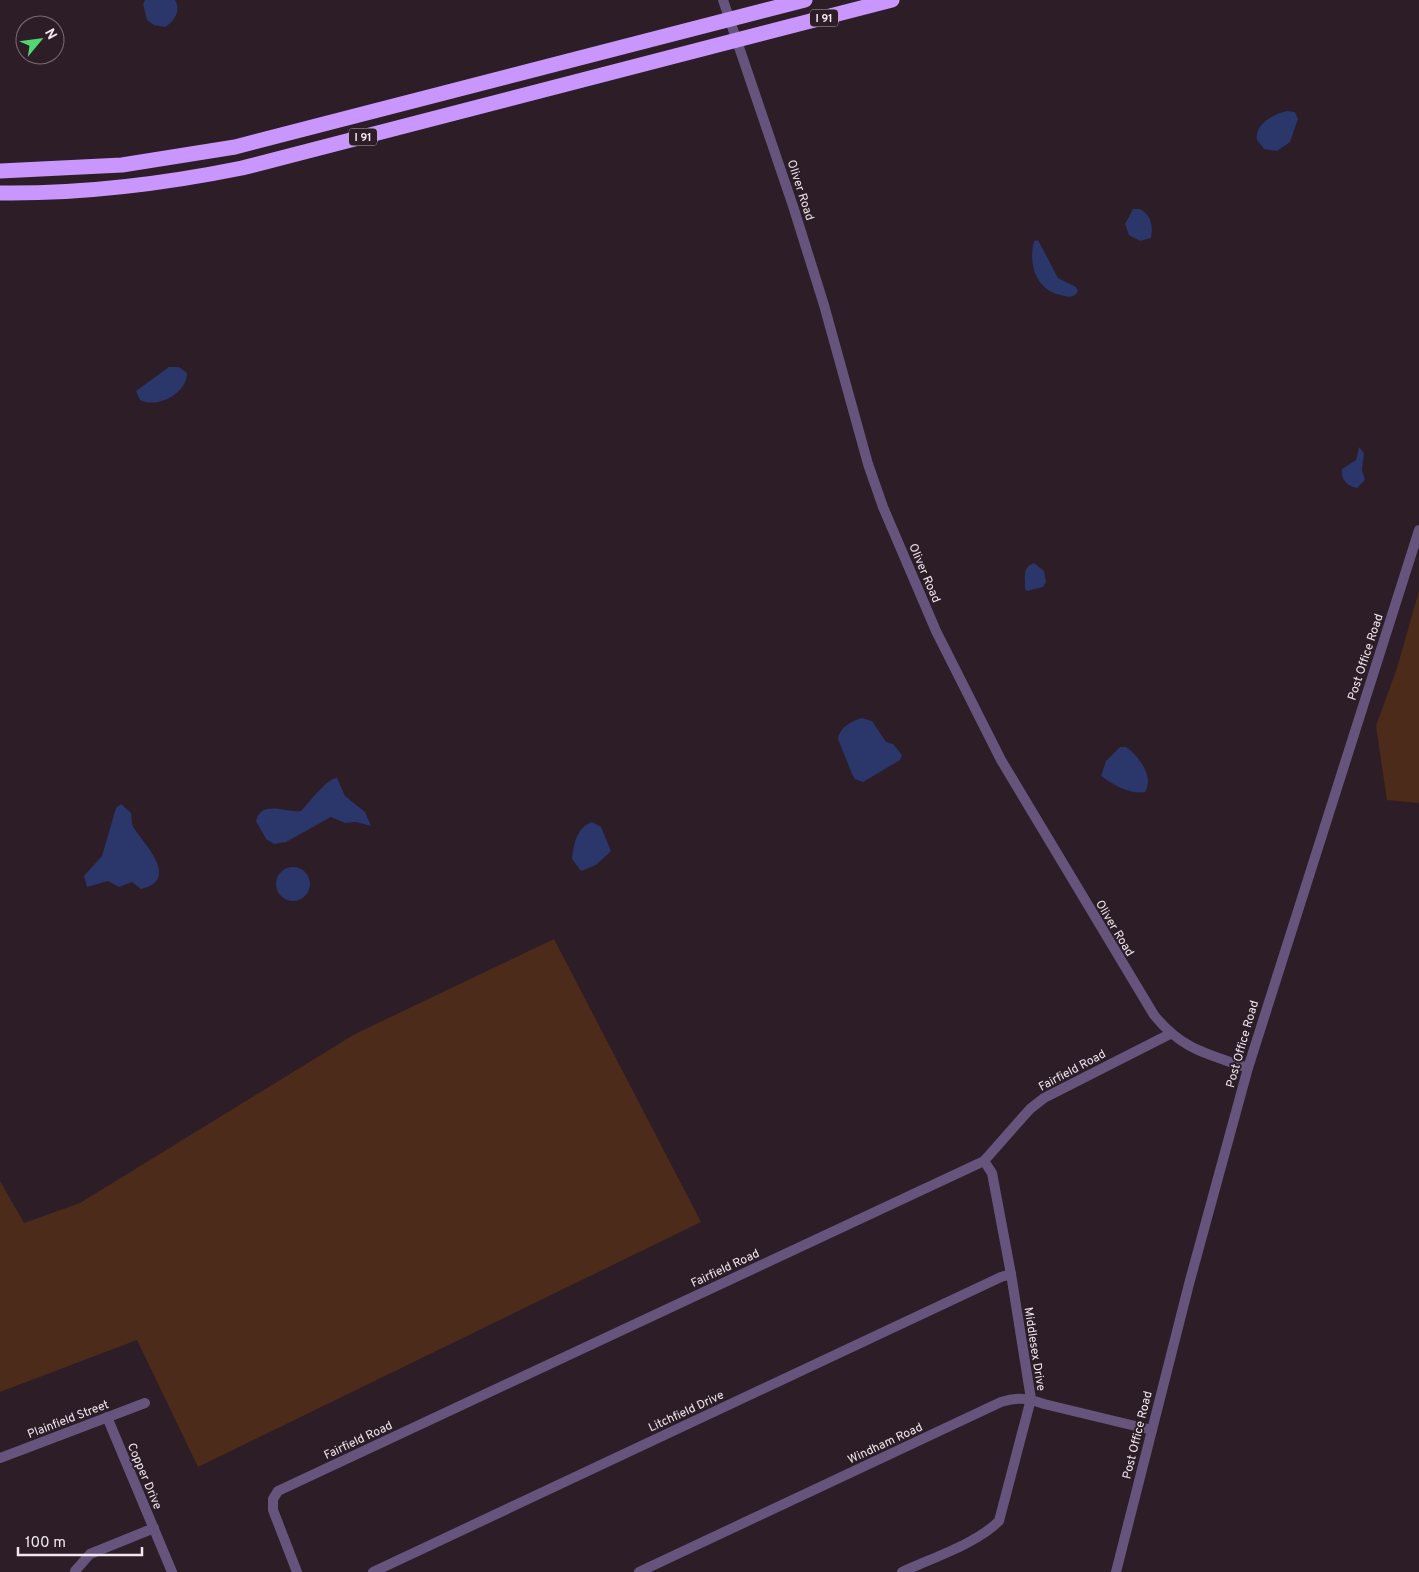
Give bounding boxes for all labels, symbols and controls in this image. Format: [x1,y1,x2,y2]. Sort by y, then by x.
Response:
road number: I 91 [810,10,838,27]
north arrow [15,15,65,65]
text: N [40,26,60,43]
road number: I 91 [349,128,377,146]
street label: Oliver Road [783,158,817,223]
street label: Oliver Road [904,541,944,605]
street label: Post Office Road [1344,612,1387,703]
street label: Oliver Road [1091,897,1137,960]
street label: Post Office Road [1223,999,1263,1090]
street label: Fairfield Road [1036,1046,1109,1095]
street label: Fairfield Road [689,1246,762,1292]
street label: Middlesex Drive [1019,1306,1049,1392]
street label: Litchfield Drive [646,1387,727,1436]
street label: Post Office Road [1119,1390,1157,1481]
street label: Plainfield Street [25,1397,111,1443]
street label: Fairfield Road [322,1418,395,1464]
street label: Windham Road [845,1420,925,1468]
street label: Copper Drive [123,1441,165,1512]
scale bar [18,1524,141,1556]
text: 100 m [25,1534,66,1553]

